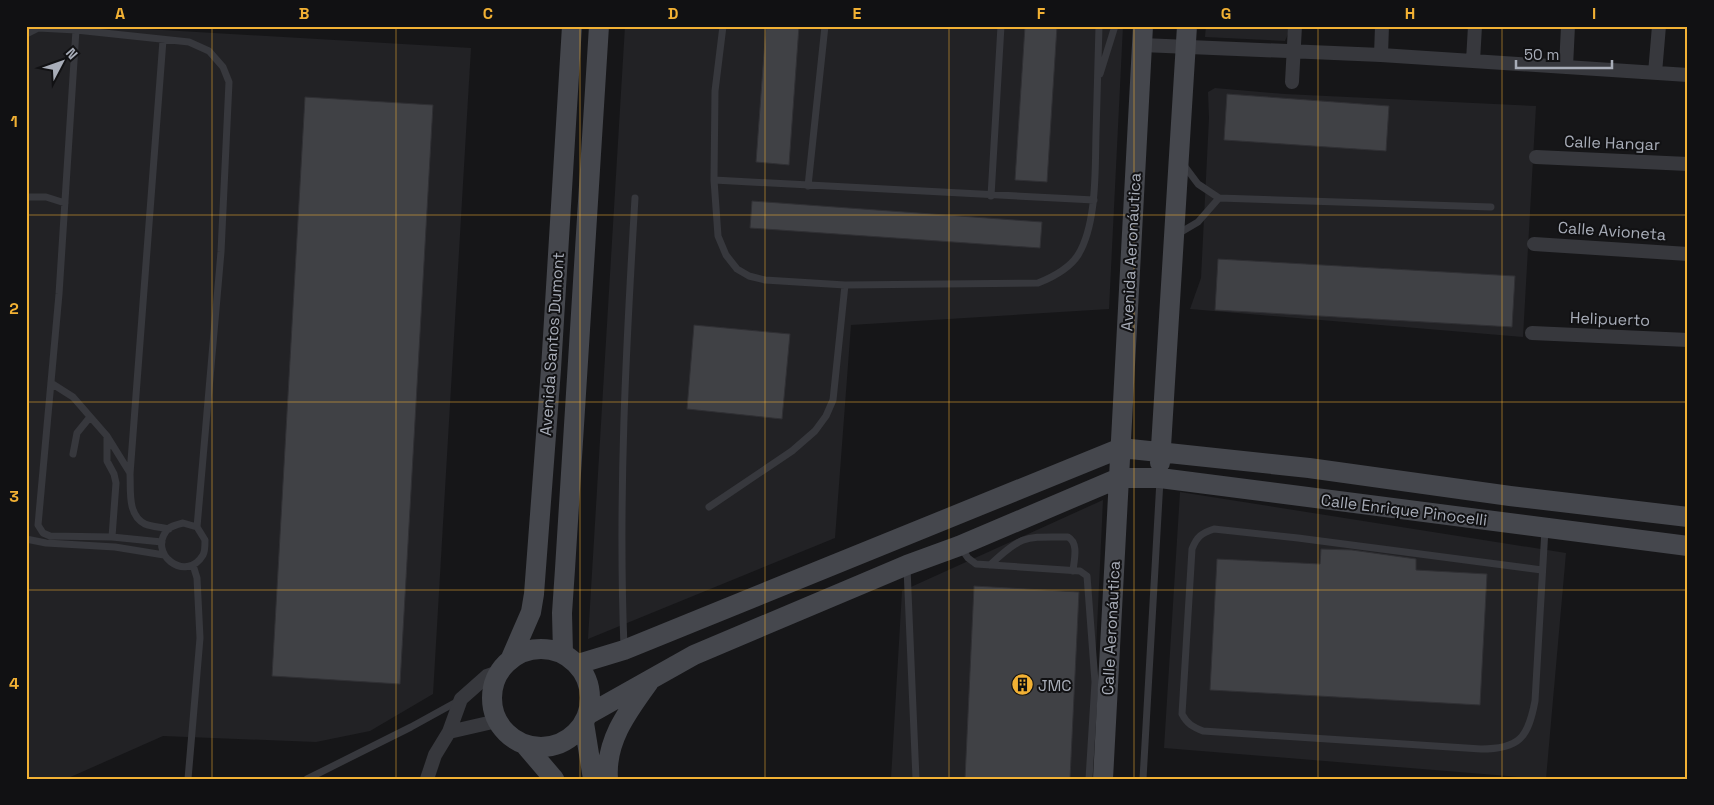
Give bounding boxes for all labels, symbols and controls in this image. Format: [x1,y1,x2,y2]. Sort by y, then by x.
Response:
text: A [115,3,125,24]
text: B [299,3,309,24]
text: C [483,3,493,24]
text: D [668,3,678,24]
text: E [853,3,862,24]
text: F [1037,3,1046,24]
text: G [1221,3,1231,24]
text: H [1405,3,1415,24]
text: I [1592,3,1596,24]
north arrow [38,38,88,88]
scale bar [1516,38,1613,70]
text: N [62,44,82,63]
text: 50 m [1524,45,1559,64]
text: 1 [10,111,18,132]
street label: Calle Hangar [1564,131,1660,155]
street label: Avenida Aeronáutica [1116,172,1146,332]
street label: Calle Avioneta [1557,217,1667,245]
street label: Avenida Santos Dumont [535,251,569,437]
text: 2 [9,298,19,319]
street label: Helipuerto [1569,307,1651,331]
text: 3 [9,486,19,507]
street label: Calle Enrique Pinocelli [1320,489,1488,531]
street label: Calle Aeronáutica [1097,560,1125,696]
text: 4 [9,673,19,694]
building icon: JMC [1010,673,1034,697]
place label: JMC [1038,675,1072,696]

